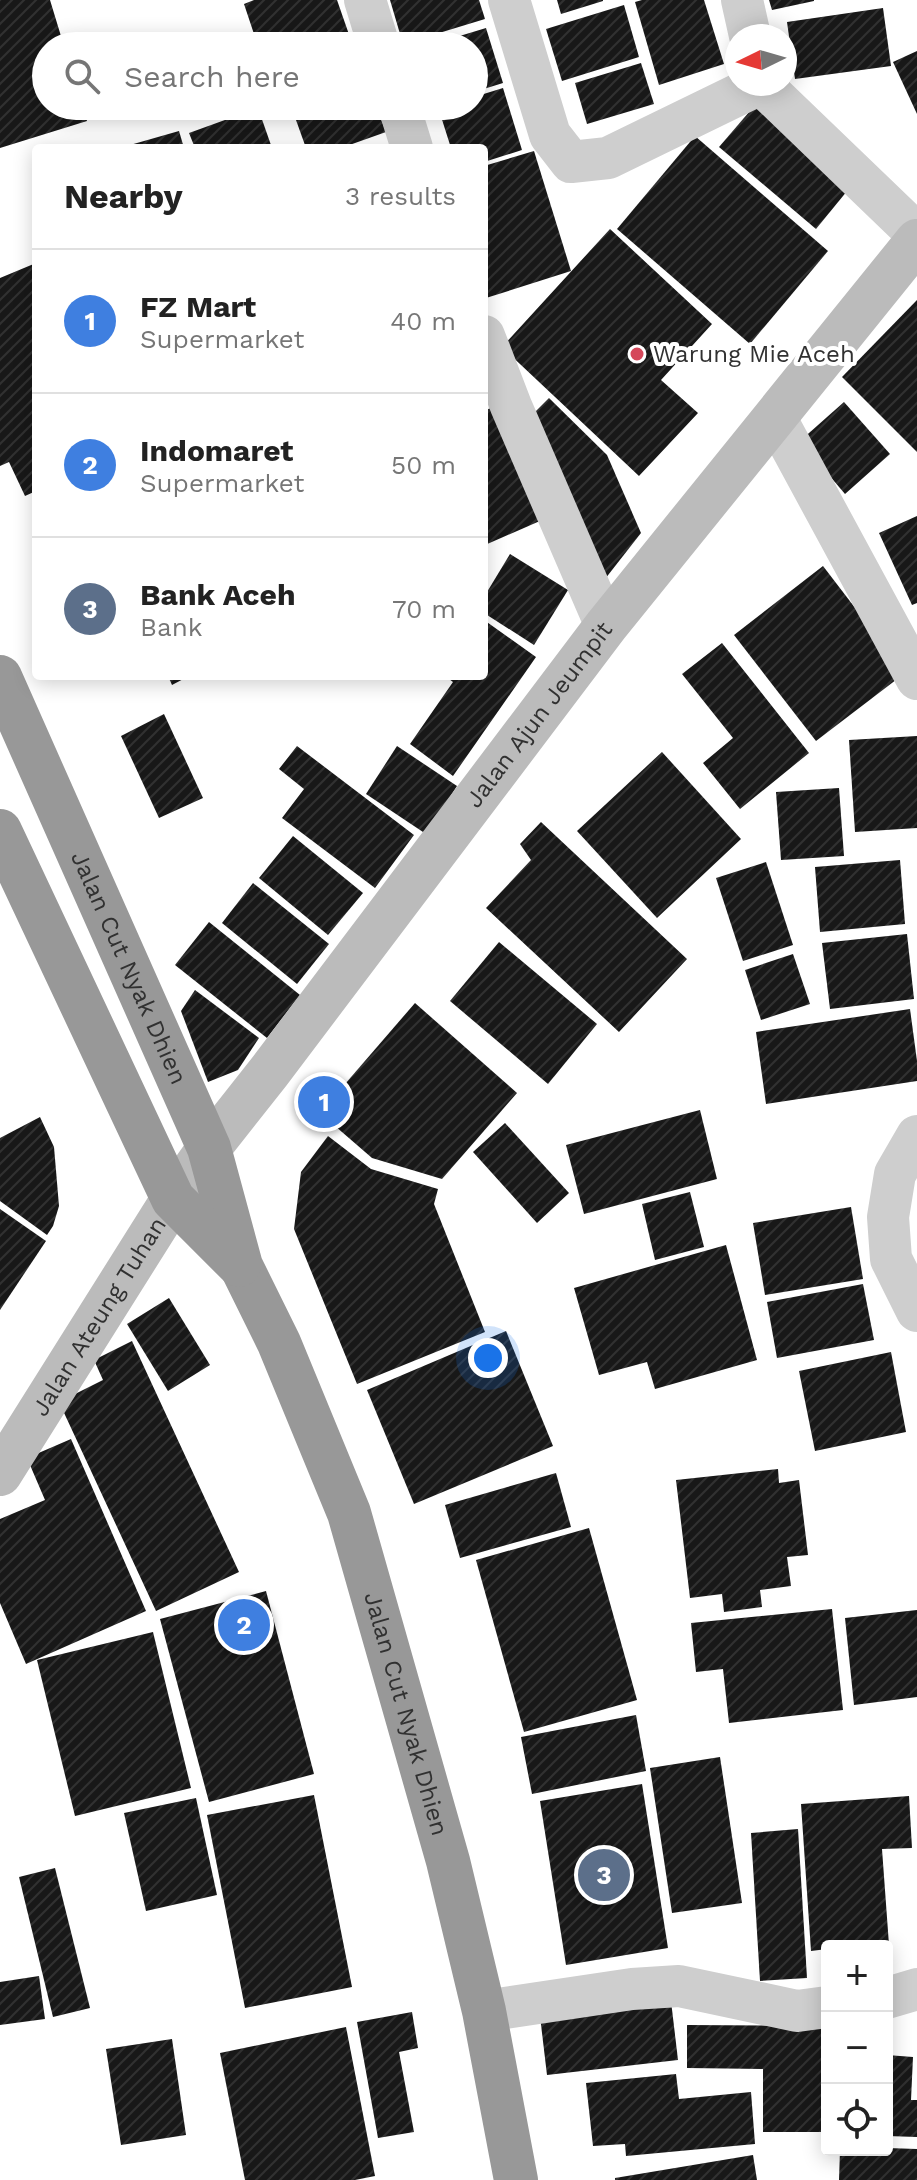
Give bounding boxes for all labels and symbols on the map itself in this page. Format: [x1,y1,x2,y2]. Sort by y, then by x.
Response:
north arrow [725,24,797,96]
place label: Warung Mie Aceh [653,340,855,368]
marker: Warung Mie Aceh [628,345,646,363]
street label: Jalan Ajun Jeumpit [460,616,618,813]
street label: Jalan Cut Nyak Dhien [65,847,193,1089]
pin: 1 [298,1072,350,1132]
street label: Jalan Ateung Tuhan [26,1212,172,1421]
your location [468,1338,508,1378]
street label: Jalan Cut Nyak Dhien [358,1589,454,1839]
pin: 2 [218,1595,270,1655]
pin: 3 [578,1845,630,1905]

